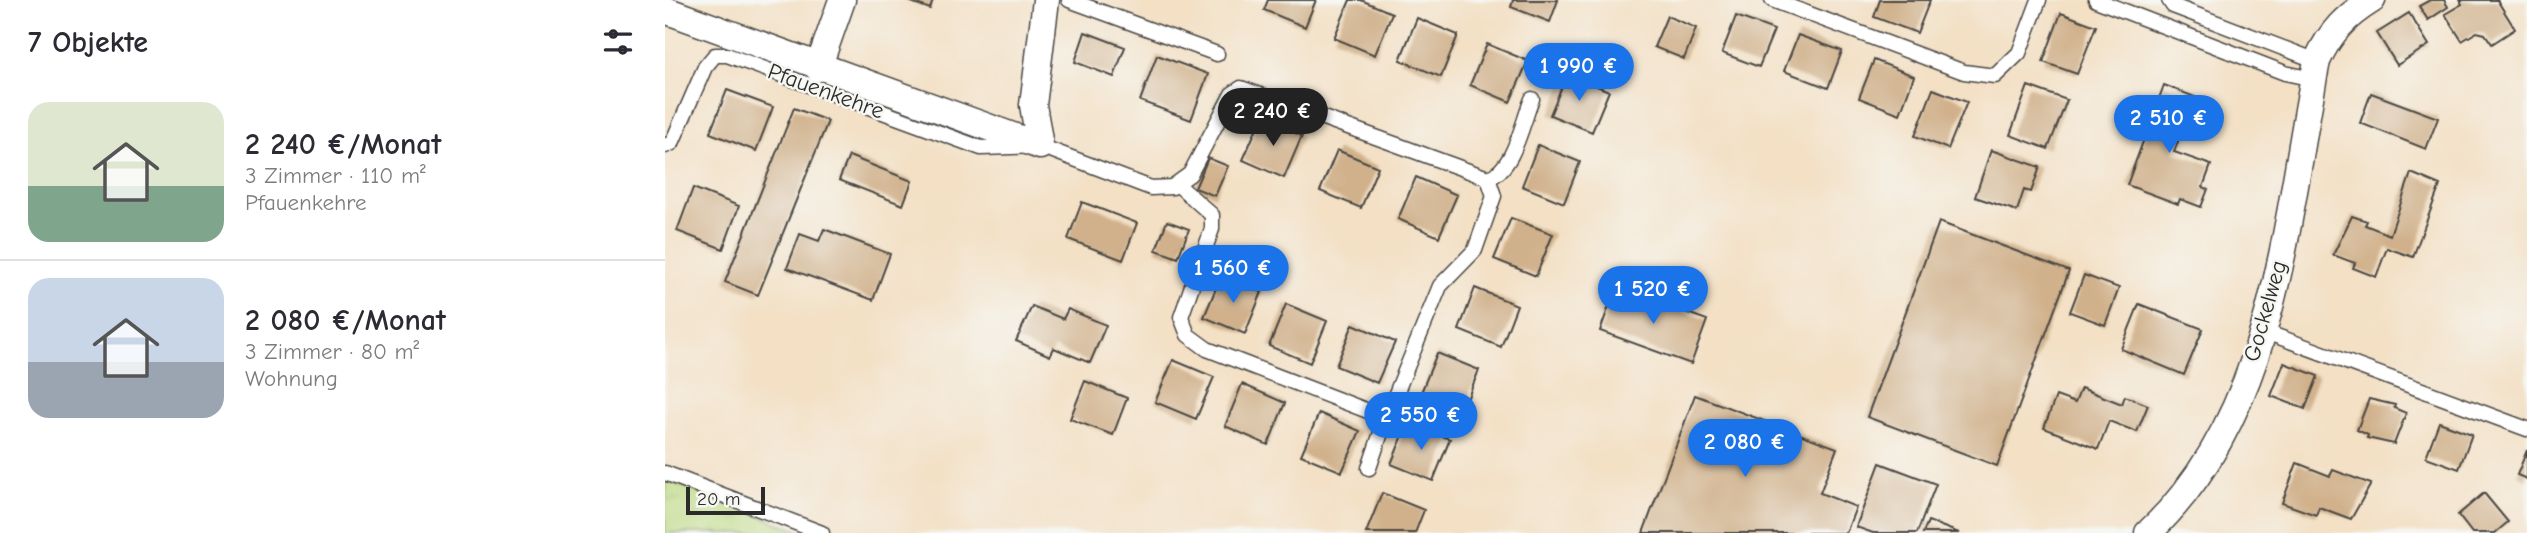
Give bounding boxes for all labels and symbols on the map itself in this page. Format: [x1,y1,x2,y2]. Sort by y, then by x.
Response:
pin: 1 990 € [1514,43,1644,103]
street label: Pfauenkehre [764,58,888,124]
pin: 2 240 € [1208,88,1338,148]
pin: 2 510 € [2104,96,2234,155]
pin: 1 560 € [1168,246,1298,305]
street label: Gockelweg [2238,257,2292,365]
pin: 1 520 € [1588,266,1718,326]
pin: 2 550 € [1356,392,1486,452]
pin: 2 080 € [1680,420,1810,479]
scale bar [686,484,765,516]

